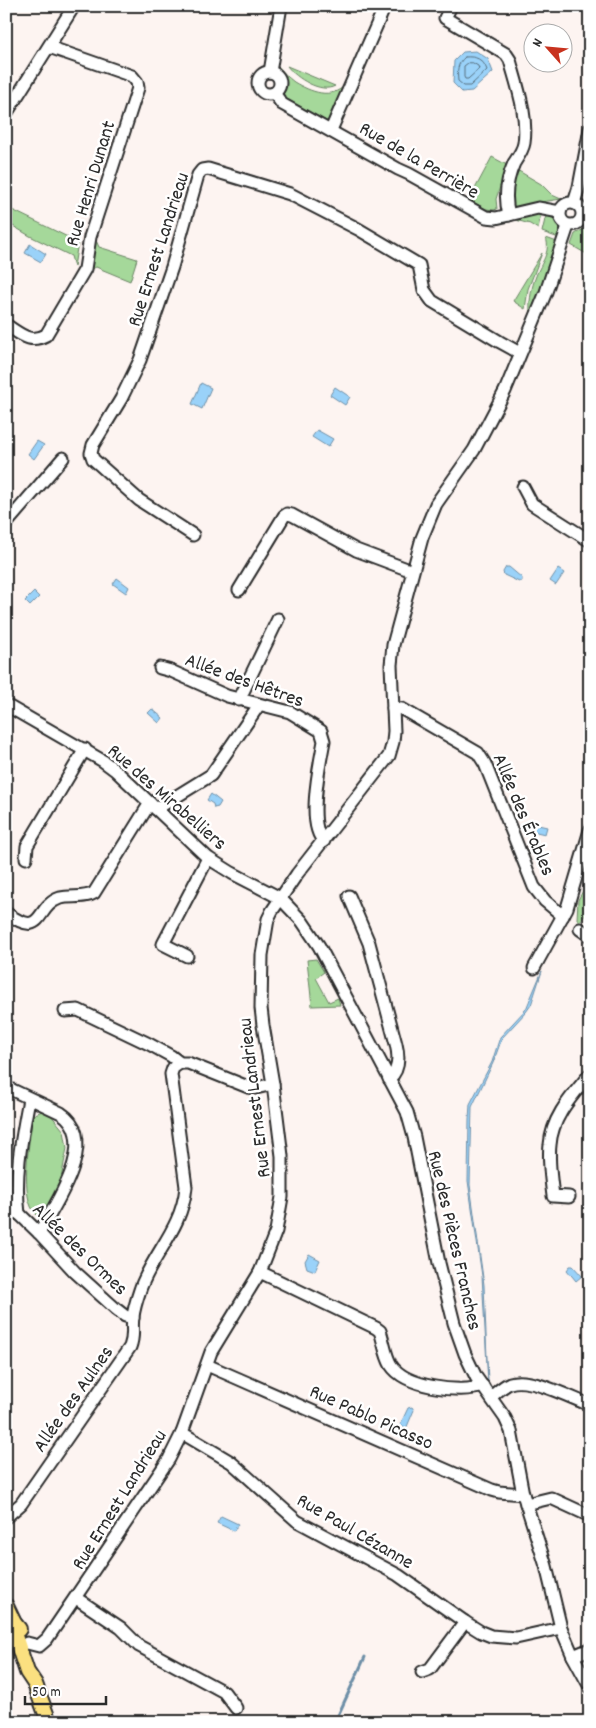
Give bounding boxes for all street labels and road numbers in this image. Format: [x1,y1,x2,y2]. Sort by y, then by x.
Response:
street label: Rue de la Perrière [353,116,484,207]
street label: Rue Henri Dunant [59,118,124,250]
street label: Rue Ernest Landrieau [122,169,198,331]
street label: Allée des Hêtres [181,647,307,716]
street label: Rue des Mirabelliers [100,738,232,858]
street label: Allée des Érables [484,750,561,881]
street label: Rue Ernest Landrieau [232,1016,280,1179]
street label: Rue des Pièces Franches [419,1148,487,1333]
street label: Allée des Ormes [25,1197,133,1303]
street label: Allée des Aulnes [27,1341,122,1459]
street label: Rue Pablo Picasso [304,1379,437,1459]
street label: Rue Ernest Landrieau [66,1425,175,1576]
street label: Rue Paul Cézanne [291,1488,418,1578]

